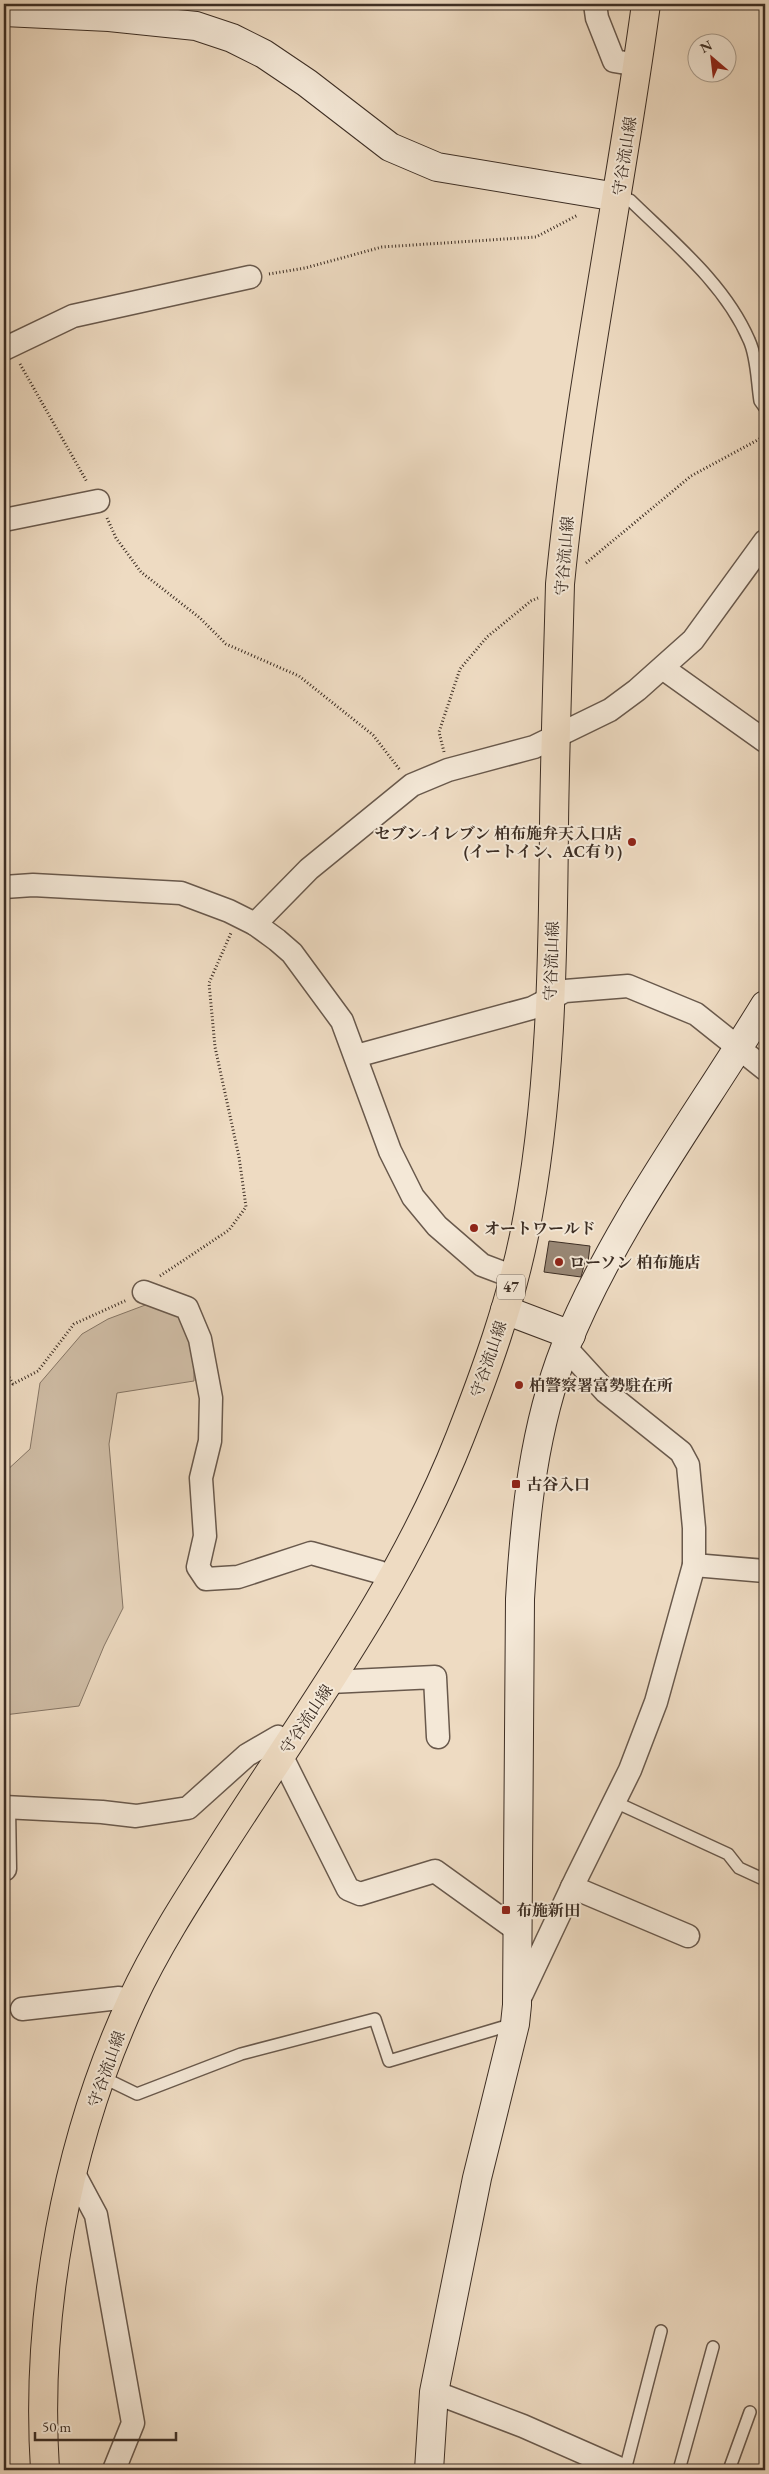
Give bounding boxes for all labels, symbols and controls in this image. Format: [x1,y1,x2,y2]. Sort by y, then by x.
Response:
north arrow [686,32,736,82]
text: N [697,36,716,57]
street label: 守谷流山線 [608,115,641,197]
street label: 守谷流山線 [551,515,578,597]
place label: セブン-イレブン 柏布施弁天入口店 (イートイン、AC有り) [374,823,622,862]
marker: セブン-イレブン 柏布施弁天入口店 (イートイン、AC有り) [626,836,638,848]
street label: 守谷流山線 [540,921,563,1001]
place label: オートワールド [484,1218,596,1239]
marker: オートワールド [468,1222,480,1234]
place label: ローソン 柏布施店 [569,1252,700,1273]
marker: ローソン 柏布施店 [553,1256,565,1268]
road number: 47 [497,1274,525,1300]
street label: 守谷流山線 [466,1318,511,1400]
place label: 柏警察署富勢駐在所 [529,1375,673,1396]
marker: 柏警察署富勢駐在所 [513,1379,525,1391]
place label: 古谷入口 [526,1474,590,1495]
marker: 古谷入口 [510,1478,522,1490]
street label: 守谷流山線 [275,1680,337,1758]
place label: 布施新田 [516,1900,580,1921]
marker: 布施新田 [500,1904,512,1916]
street label: 守谷流山線 [83,2028,130,2110]
scale bar [35,2409,176,2441]
text: 50 m [42,2417,71,2436]

